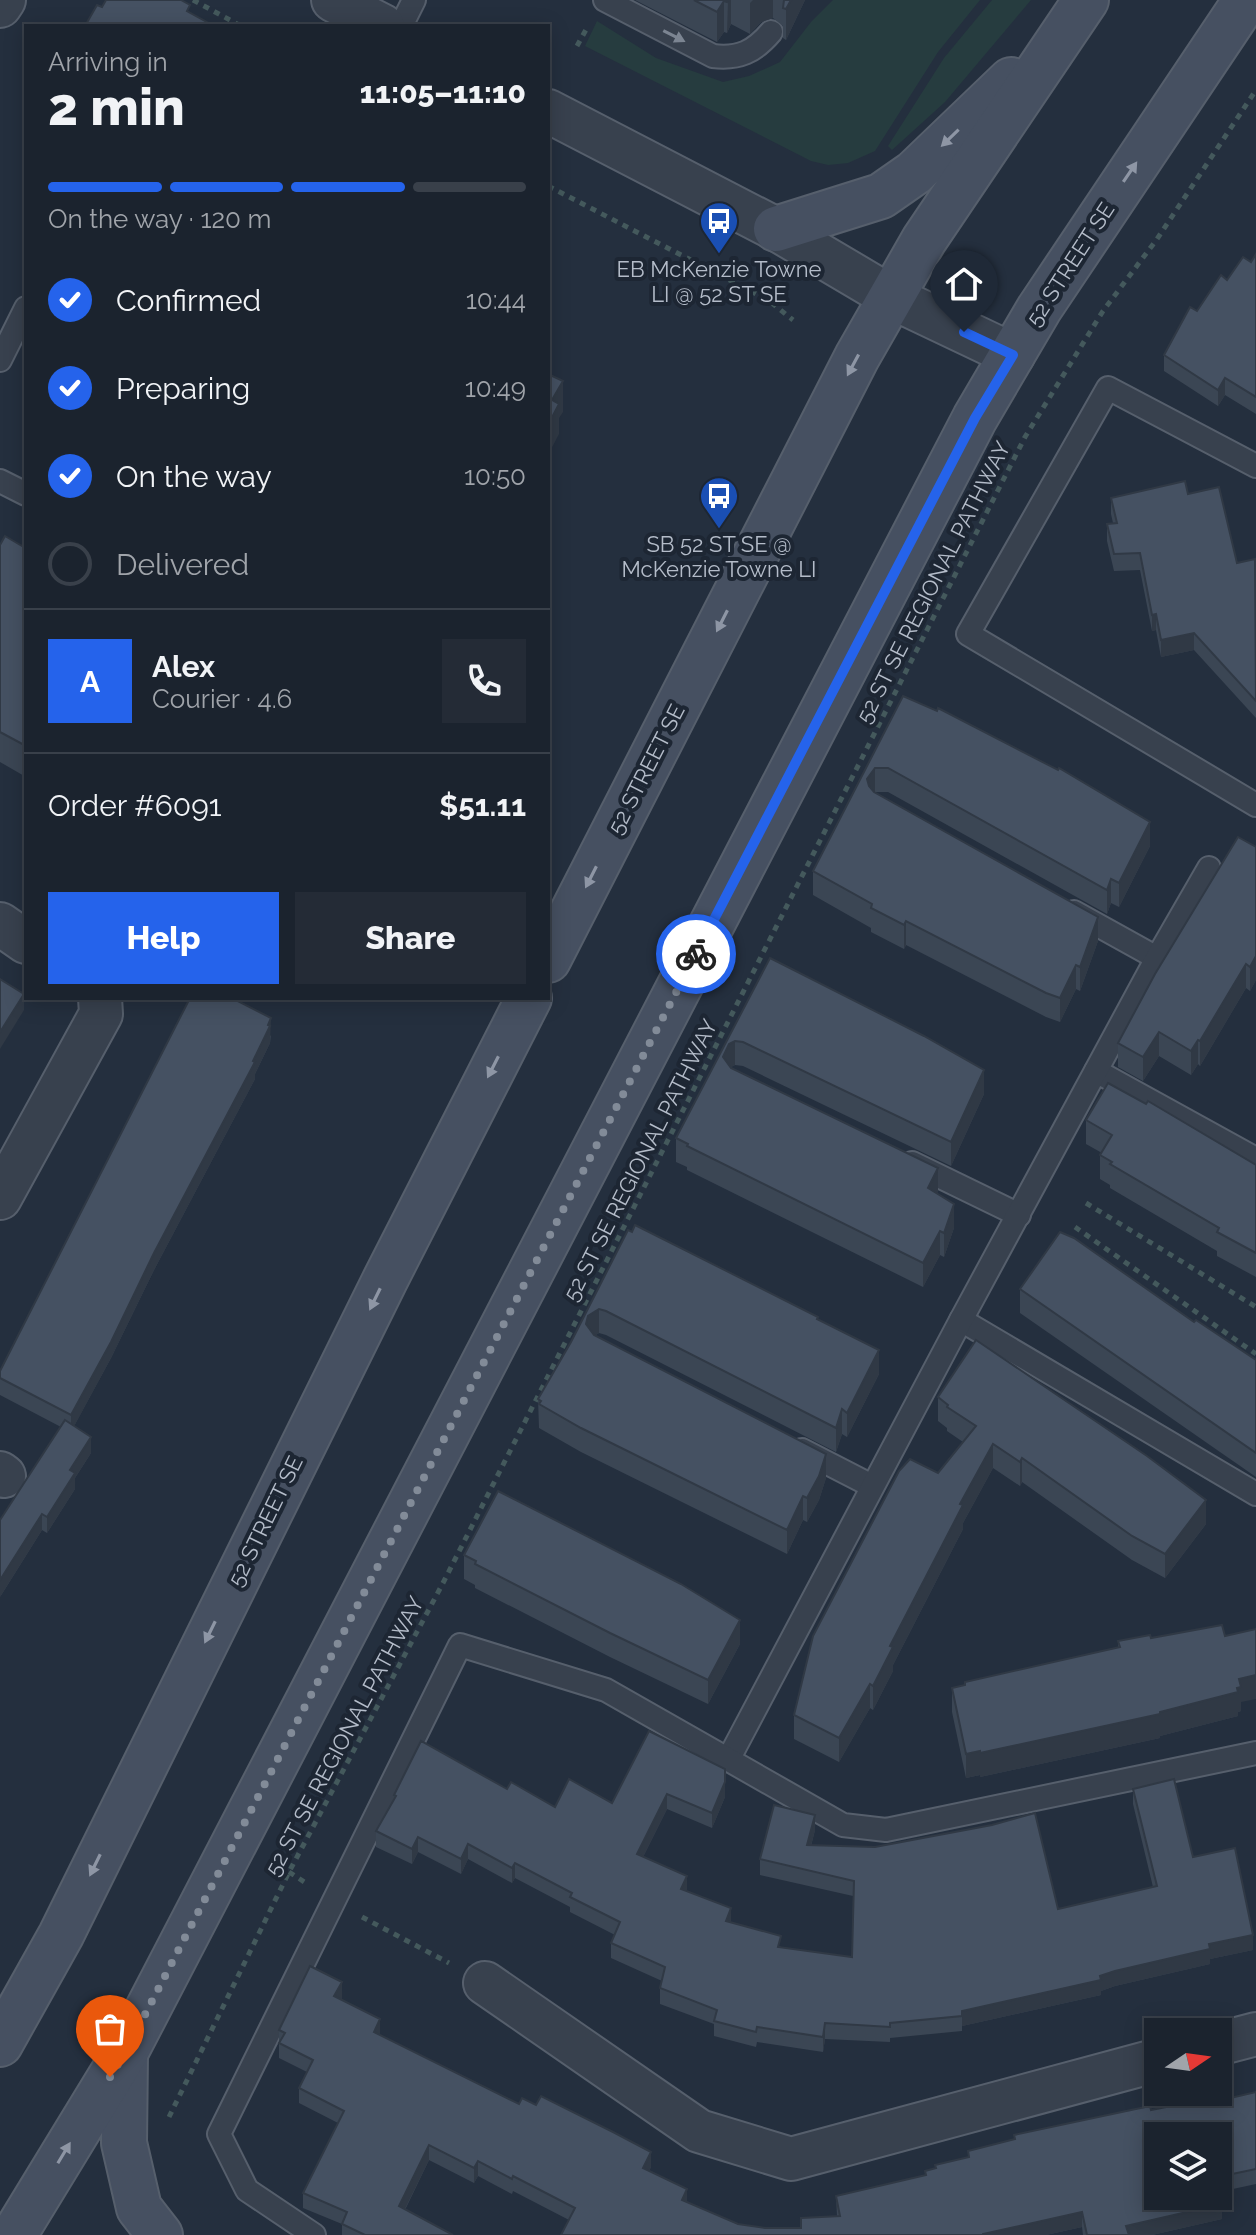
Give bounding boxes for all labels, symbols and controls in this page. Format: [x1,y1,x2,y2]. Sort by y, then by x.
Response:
one-way arrow [662,29,685,42]
text: Arriving in [48,47,168,77]
text: 11:05–11:10 [360,75,526,110]
text: 2 min [48,76,185,137]
one-way arrow [941,128,960,146]
one-way arrow [1123,161,1137,183]
street label: 52 STREET SE [1020,197,1120,331]
bus stop icon: EB McKenzie Towne LI @ 52 ST SE [698,200,740,255]
text: On the way · 120 m [48,204,272,234]
pin [930,250,998,332]
place label: EB McKenzie Towne LI @ 52 ST SE [617,256,821,307]
icon: home [942,262,986,306]
icon: check [48,278,92,322]
text: Confirmed [116,283,261,318]
text: 10:44 [466,285,526,315]
one-way arrow [847,353,860,376]
icon: check [48,366,92,410]
text: Preparing [116,371,250,406]
text: 10:49 [465,373,526,403]
street label: 52 ST SE REGIONAL PATHWAY [850,437,1016,727]
icon: check [48,454,92,498]
text: On the way [116,459,272,494]
text: 10:50 [464,461,526,491]
bus stop icon: SB 52 ST SE @ McKenzie Towne LI [698,475,740,530]
place label: SB 52 ST SE @ McKenzie Towne LI [621,531,817,582]
text: Delivered [116,547,249,582]
one-way arrow [715,609,728,632]
button: phone [442,639,526,723]
text: Alex [152,649,215,684]
text: A [80,664,100,699]
text: Courier · 4.6 [152,684,292,714]
street label: 52 STREET SE [602,700,690,838]
text: Order #6091 [48,788,222,823]
text: $51.11 [439,788,526,823]
one-way arrow [584,866,597,889]
button: Help [48,892,279,984]
button: Share [295,892,526,984]
courier [656,914,736,994]
icon: bike [674,932,718,976]
street label: 52 ST SE REGIONAL PATHWAY [557,1015,723,1305]
one-way arrow [487,1056,500,1079]
one-way arrow [368,1287,382,1311]
street label: 52 STREET SE [222,1451,308,1591]
street label: 52 ST SE REGIONAL PATHWAY [259,1592,429,1880]
one-way arrow [203,1621,217,1644]
one-way arrow [88,1854,102,1877]
pin [76,1995,144,2077]
icon: bag [88,2007,132,2051]
north arrow [1144,2018,1232,2106]
map controls [1144,2018,1232,2210]
button: layers [1144,2122,1232,2210]
one-way arrow [56,2142,70,2164]

